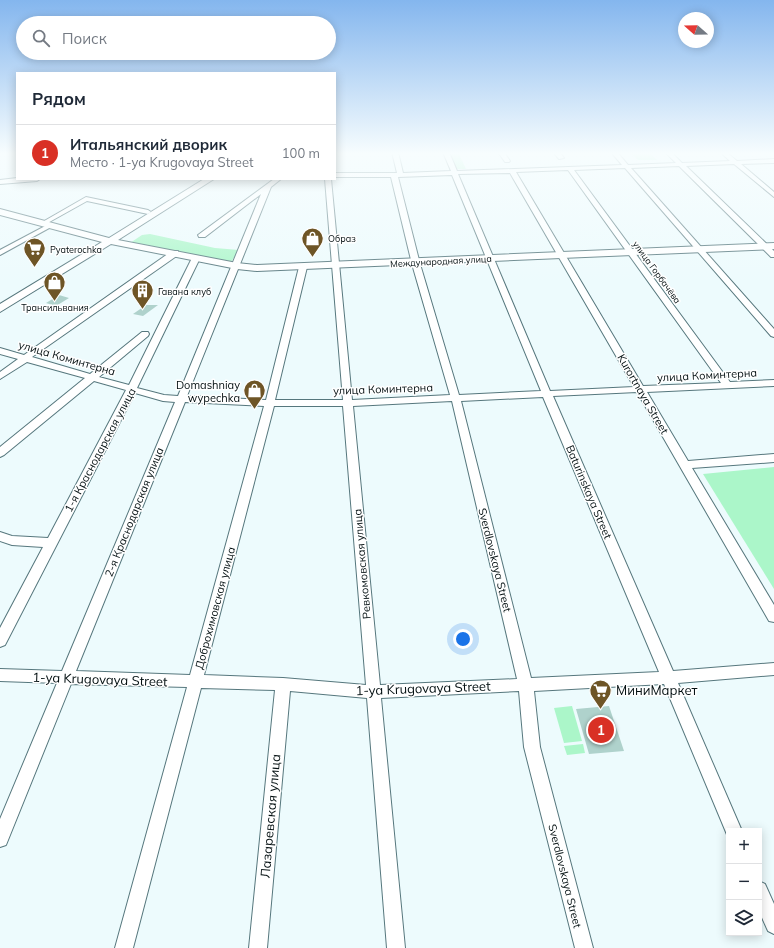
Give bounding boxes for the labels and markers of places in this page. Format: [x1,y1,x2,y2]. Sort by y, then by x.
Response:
shop icon: Образ [299,225,325,258]
place label: Образ [328,233,356,244]
supermarket icon: Pyaterochka [21,236,47,269]
place label: Pyaterochka [50,244,102,256]
shop icon: Трансильвания [42,269,68,302]
building icon: Гавана клуб [129,278,155,311]
place label: Гавана клуб [158,286,211,298]
place label: Трансильвания [21,302,89,313]
place label: Domashniay wypechka [176,378,240,405]
shop icon: Domashniay wypechka [242,378,268,411]
supermarket icon: МиниМаркет [588,677,614,710]
place label: МиниМаркет [616,682,698,698]
pin: 1 [588,715,614,745]

